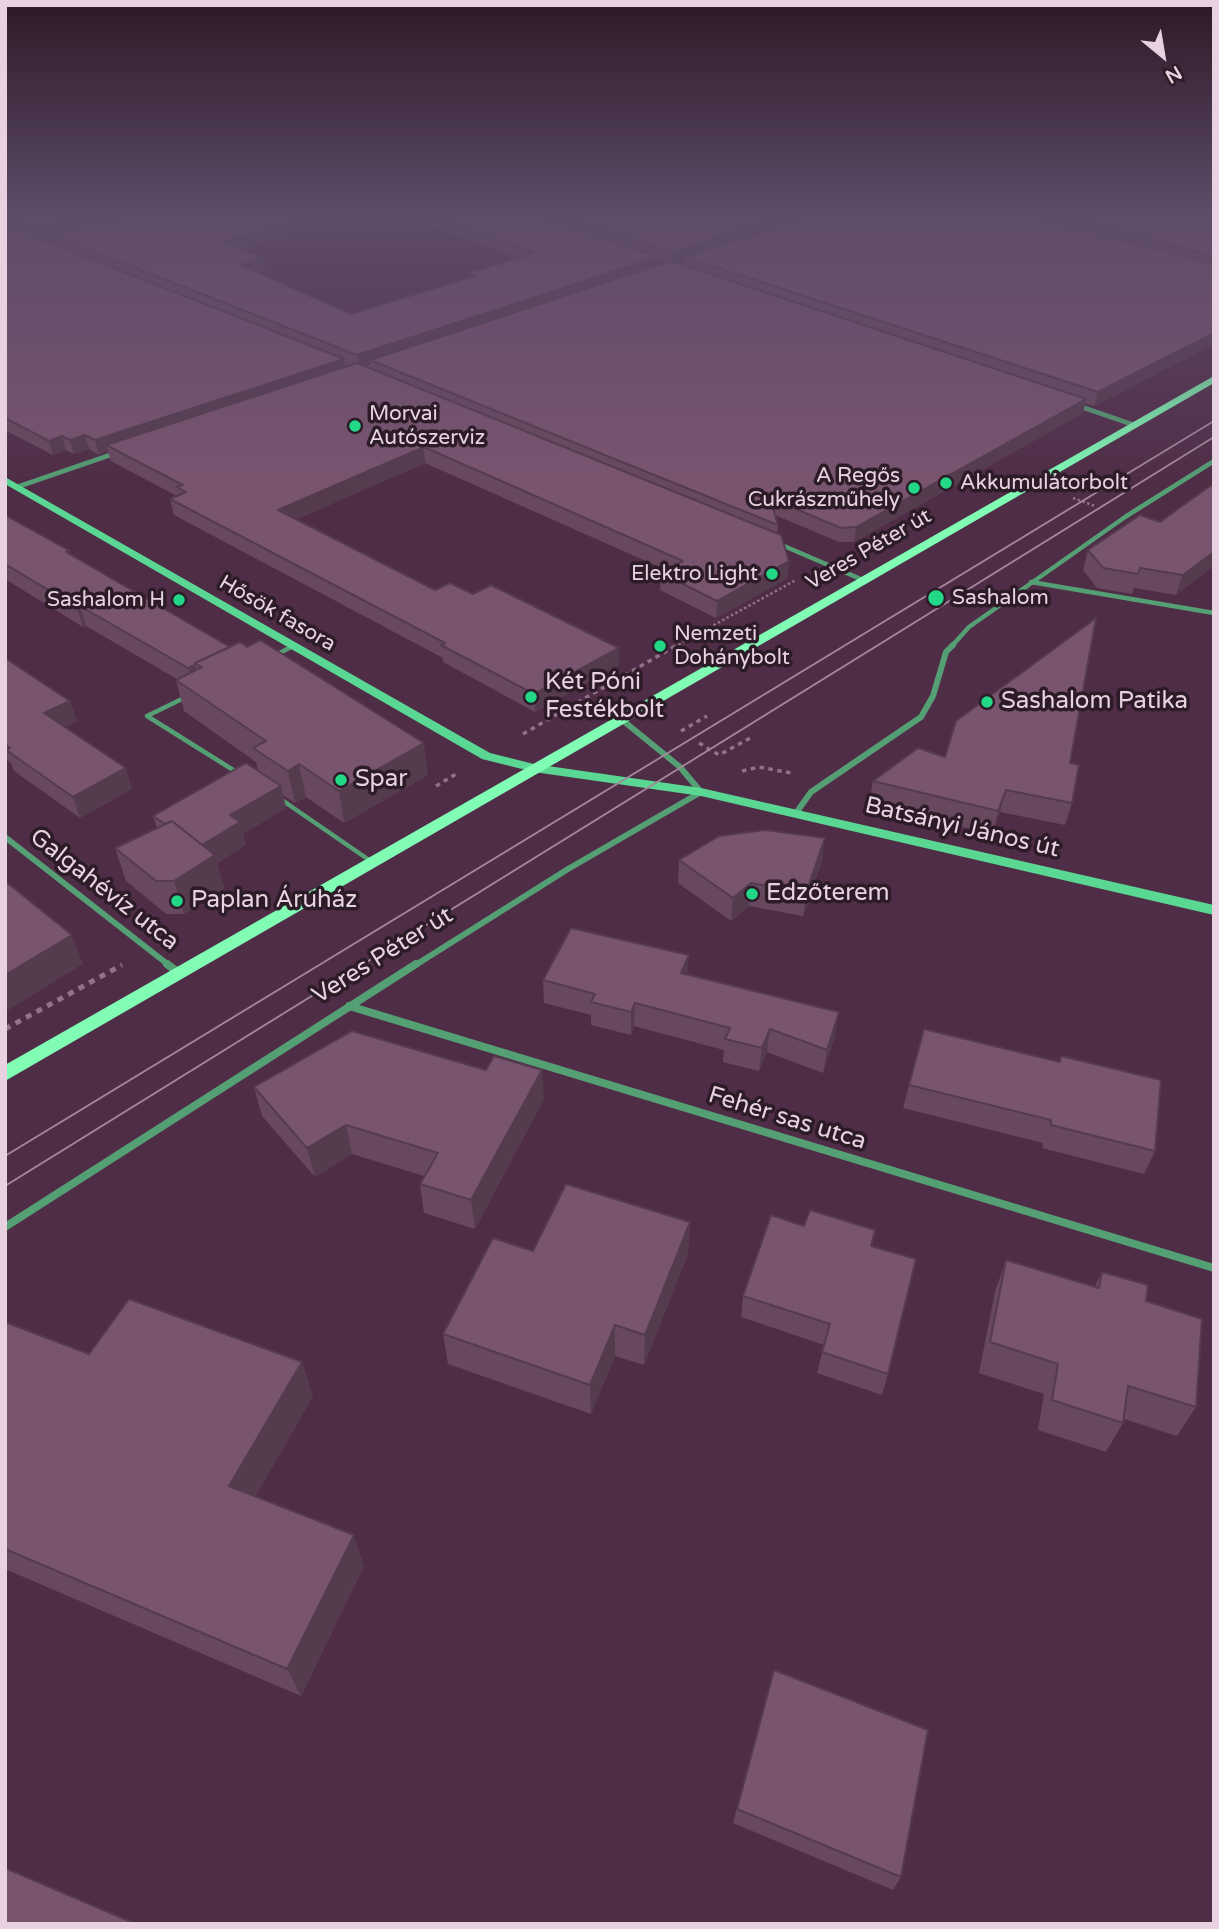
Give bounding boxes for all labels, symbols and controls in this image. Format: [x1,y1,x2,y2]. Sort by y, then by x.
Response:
north arrow [1128,21,1198,91]
text: N [1161,61,1186,88]
place label: Morvai Autószerviz [369,401,485,451]
marker: Morvai Autószerviz [347,418,363,434]
place label: A Regős Cukrászműhely [748,463,900,513]
place label: Akkumulátorbolt [960,470,1128,496]
marker: Akkumulátorbolt [938,475,954,491]
marker: A Regős Cukrászműhely [906,480,922,496]
street label: Veres Péter út [802,504,936,596]
place label: Elektro Light [631,561,758,587]
marker: Elektro Light [764,566,780,582]
street label: Hősök fasora [214,571,340,657]
place label: Sashalom [952,585,1049,611]
place label: Sashalom H [47,587,165,613]
marker: Sashalom [926,588,946,608]
marker: Sashalom H [171,592,187,608]
place label: Nemzeti Dohánybolt [674,621,790,671]
marker: Nemzeti Dohánybolt [652,638,668,654]
place label: Két Póni Festékbolt [545,669,664,725]
place label: Sashalom Patika [1001,688,1188,716]
marker: Két Póni Festékbolt [523,689,539,705]
marker: Sashalom Patika [979,694,995,710]
place label: Spar [355,766,407,794]
marker: Spar [333,772,349,788]
street label: Batsányi János út [862,792,1062,864]
street label: Galgahévíz utca [24,823,184,957]
place label: Edzőterem [766,880,890,908]
marker: Edzőterem [744,886,760,902]
place label: Paplan Áruház [191,887,357,915]
marker: Paplan Áruház [169,893,185,909]
street label: Veres Péter út [307,901,459,1011]
street label: Fehér sas utca [705,1081,869,1157]

